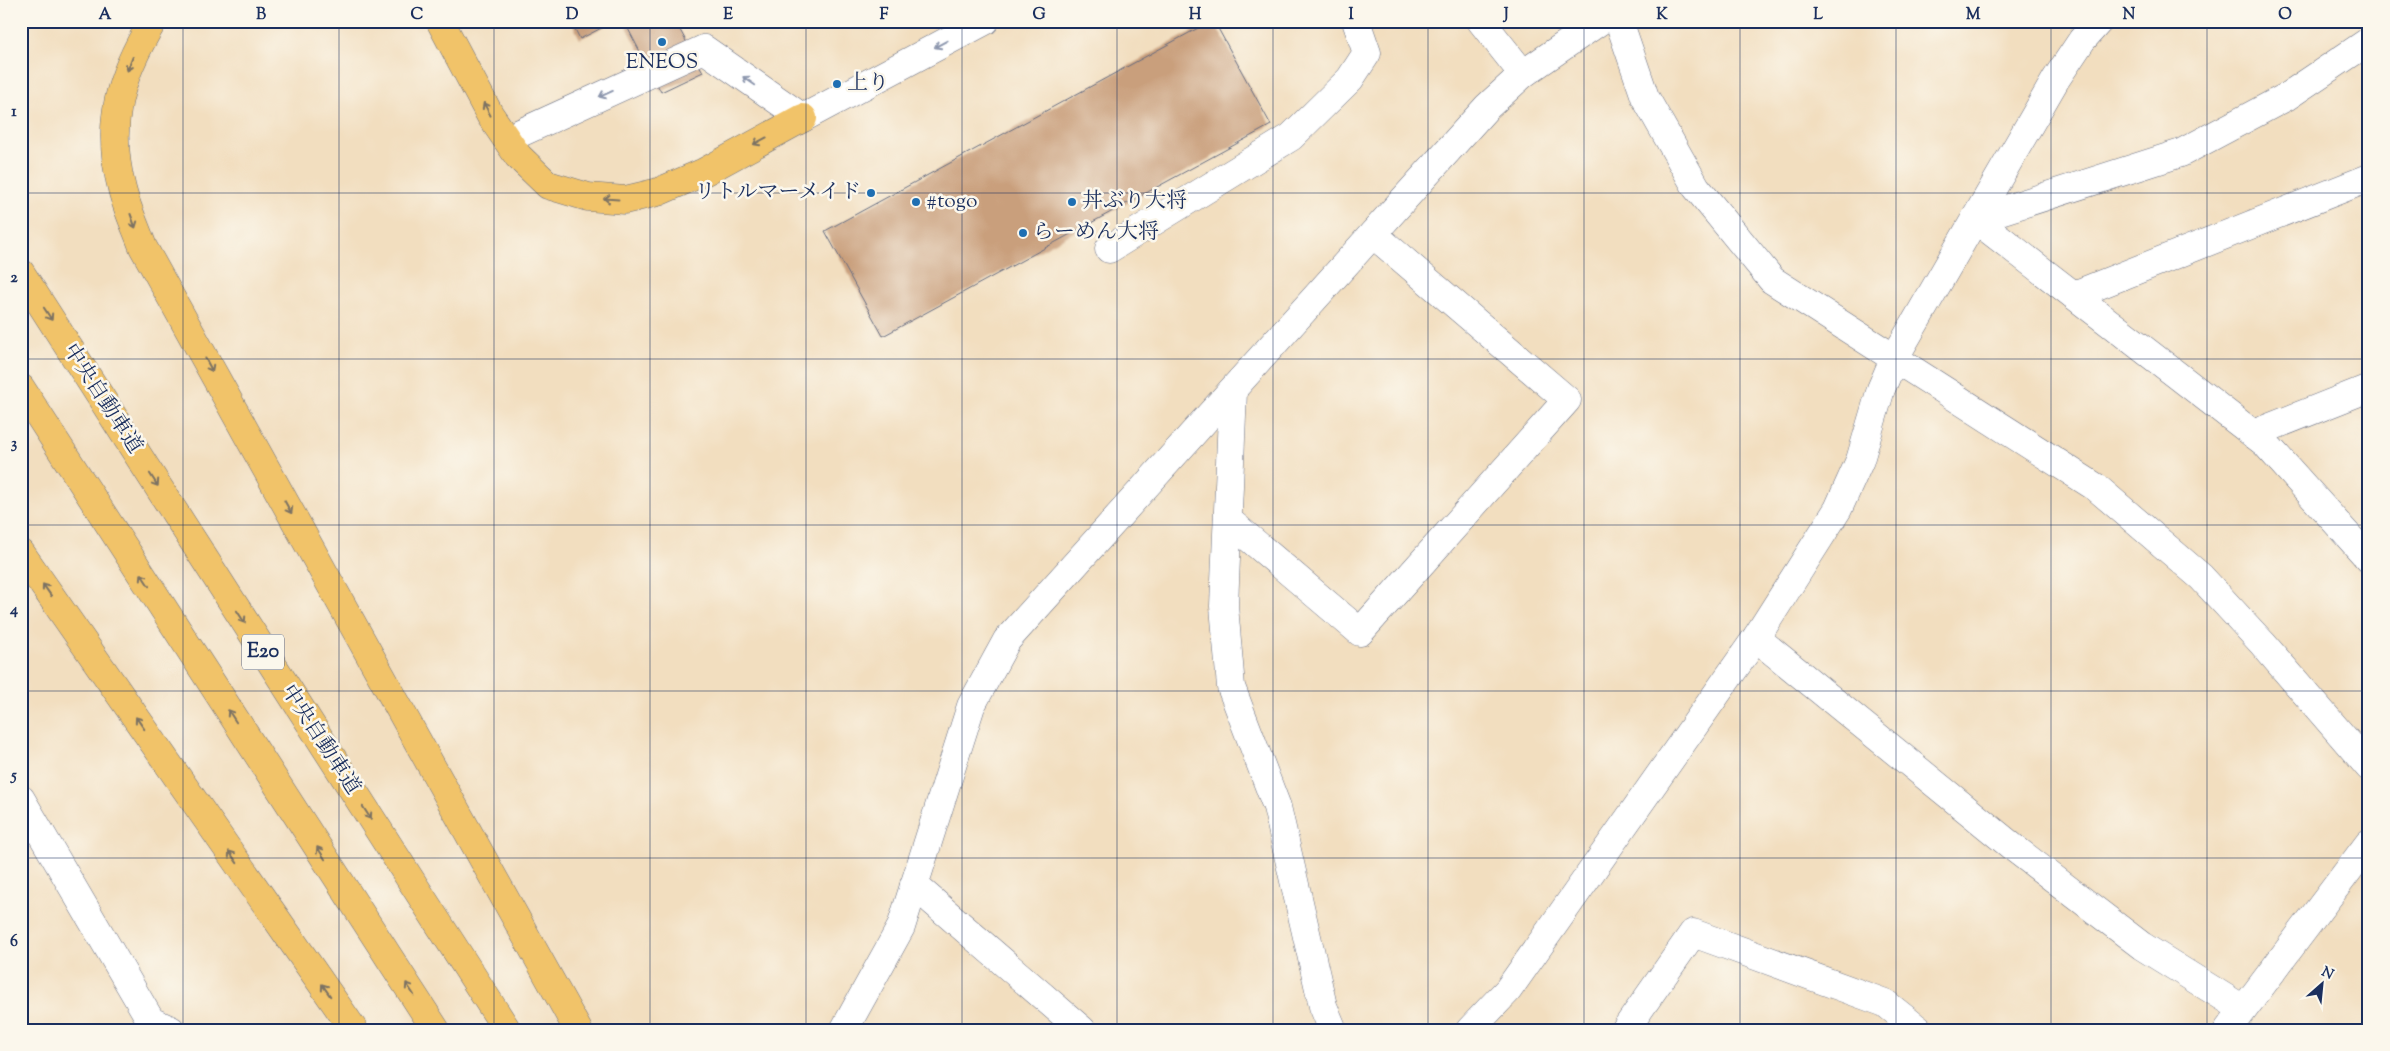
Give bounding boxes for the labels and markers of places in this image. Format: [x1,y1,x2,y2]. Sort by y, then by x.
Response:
marker: ENEOS [656,36,668,48]
place label: ENEOS [626,48,698,78]
place label: 上り [847,69,889,99]
marker: 上り [831,78,843,90]
place label: リトルマーメイド [694,178,861,208]
marker: リトルマーメイド [865,187,877,199]
place label: #togo [926,187,978,217]
place label: 丼ぶり大将 [1082,187,1187,217]
marker: #togo [910,196,922,208]
marker: 丼ぶり大将 [1066,196,1078,208]
place label: らーめん大将 [1033,218,1159,248]
marker: らーめん大将 [1017,227,1029,239]

